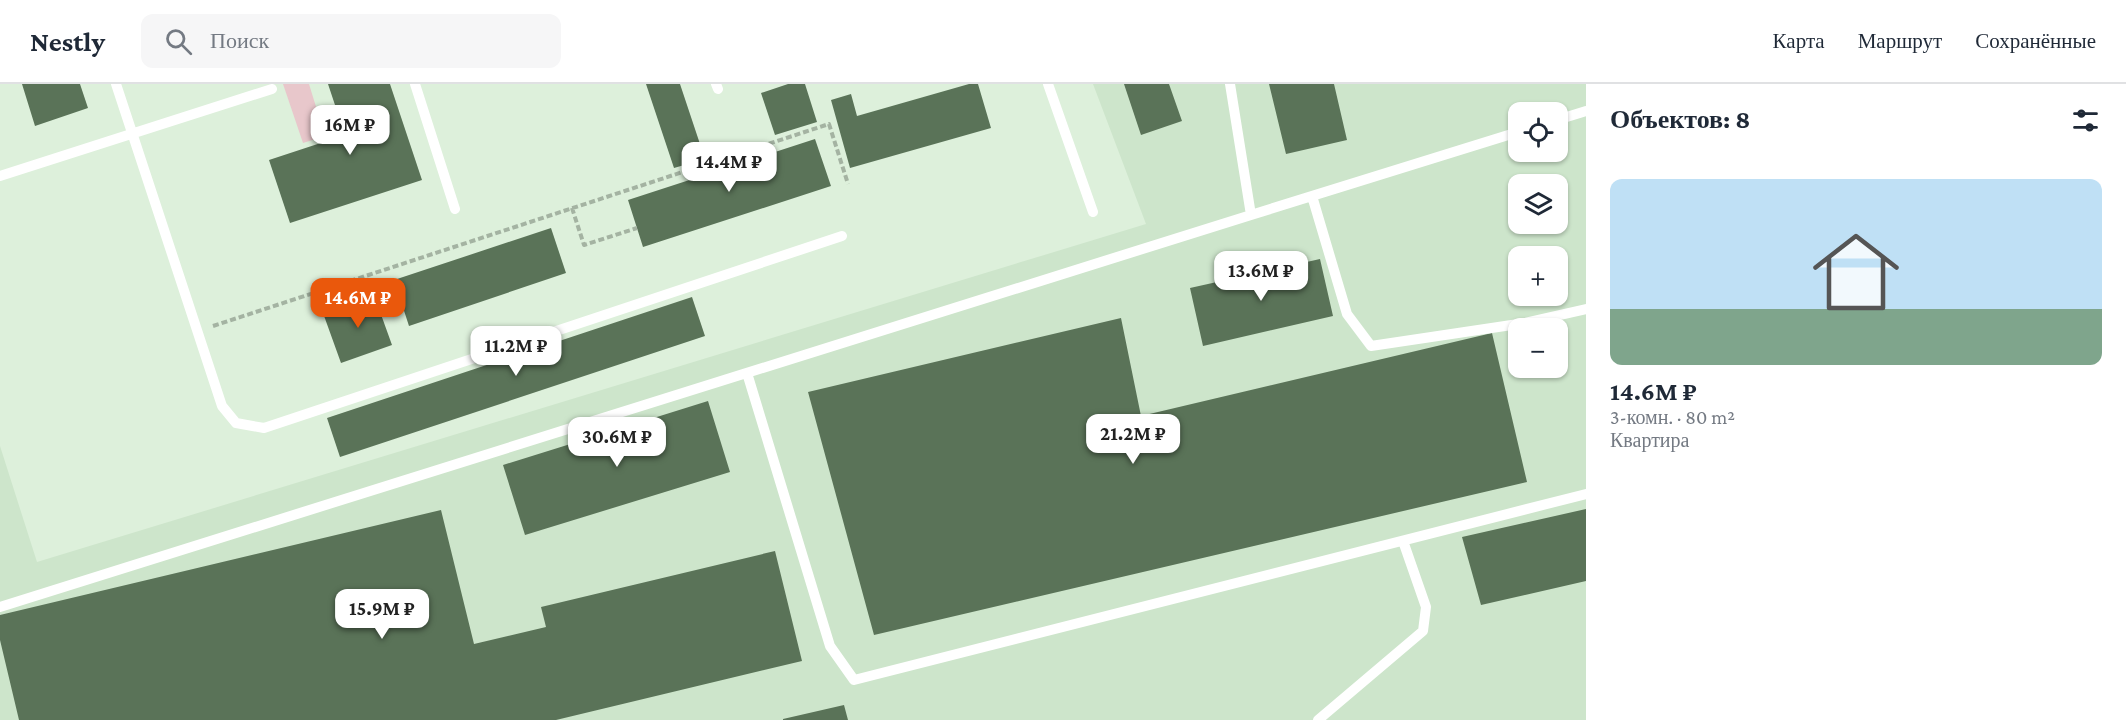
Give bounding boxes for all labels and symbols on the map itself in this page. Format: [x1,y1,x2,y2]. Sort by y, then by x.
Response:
pin: 16M ₽ [308,105,392,156]
pin: 14.4M ₽ [674,142,784,193]
pin: 13.6M ₽ [1206,251,1316,302]
pin: 14.6M ₽ [303,278,413,329]
pin: 11.2M ₽ [461,326,571,377]
pin: 21.2M ₽ [1078,414,1188,465]
pin: 30.6M ₽ [562,417,672,468]
pin: 15.9M ₽ [327,589,437,640]

